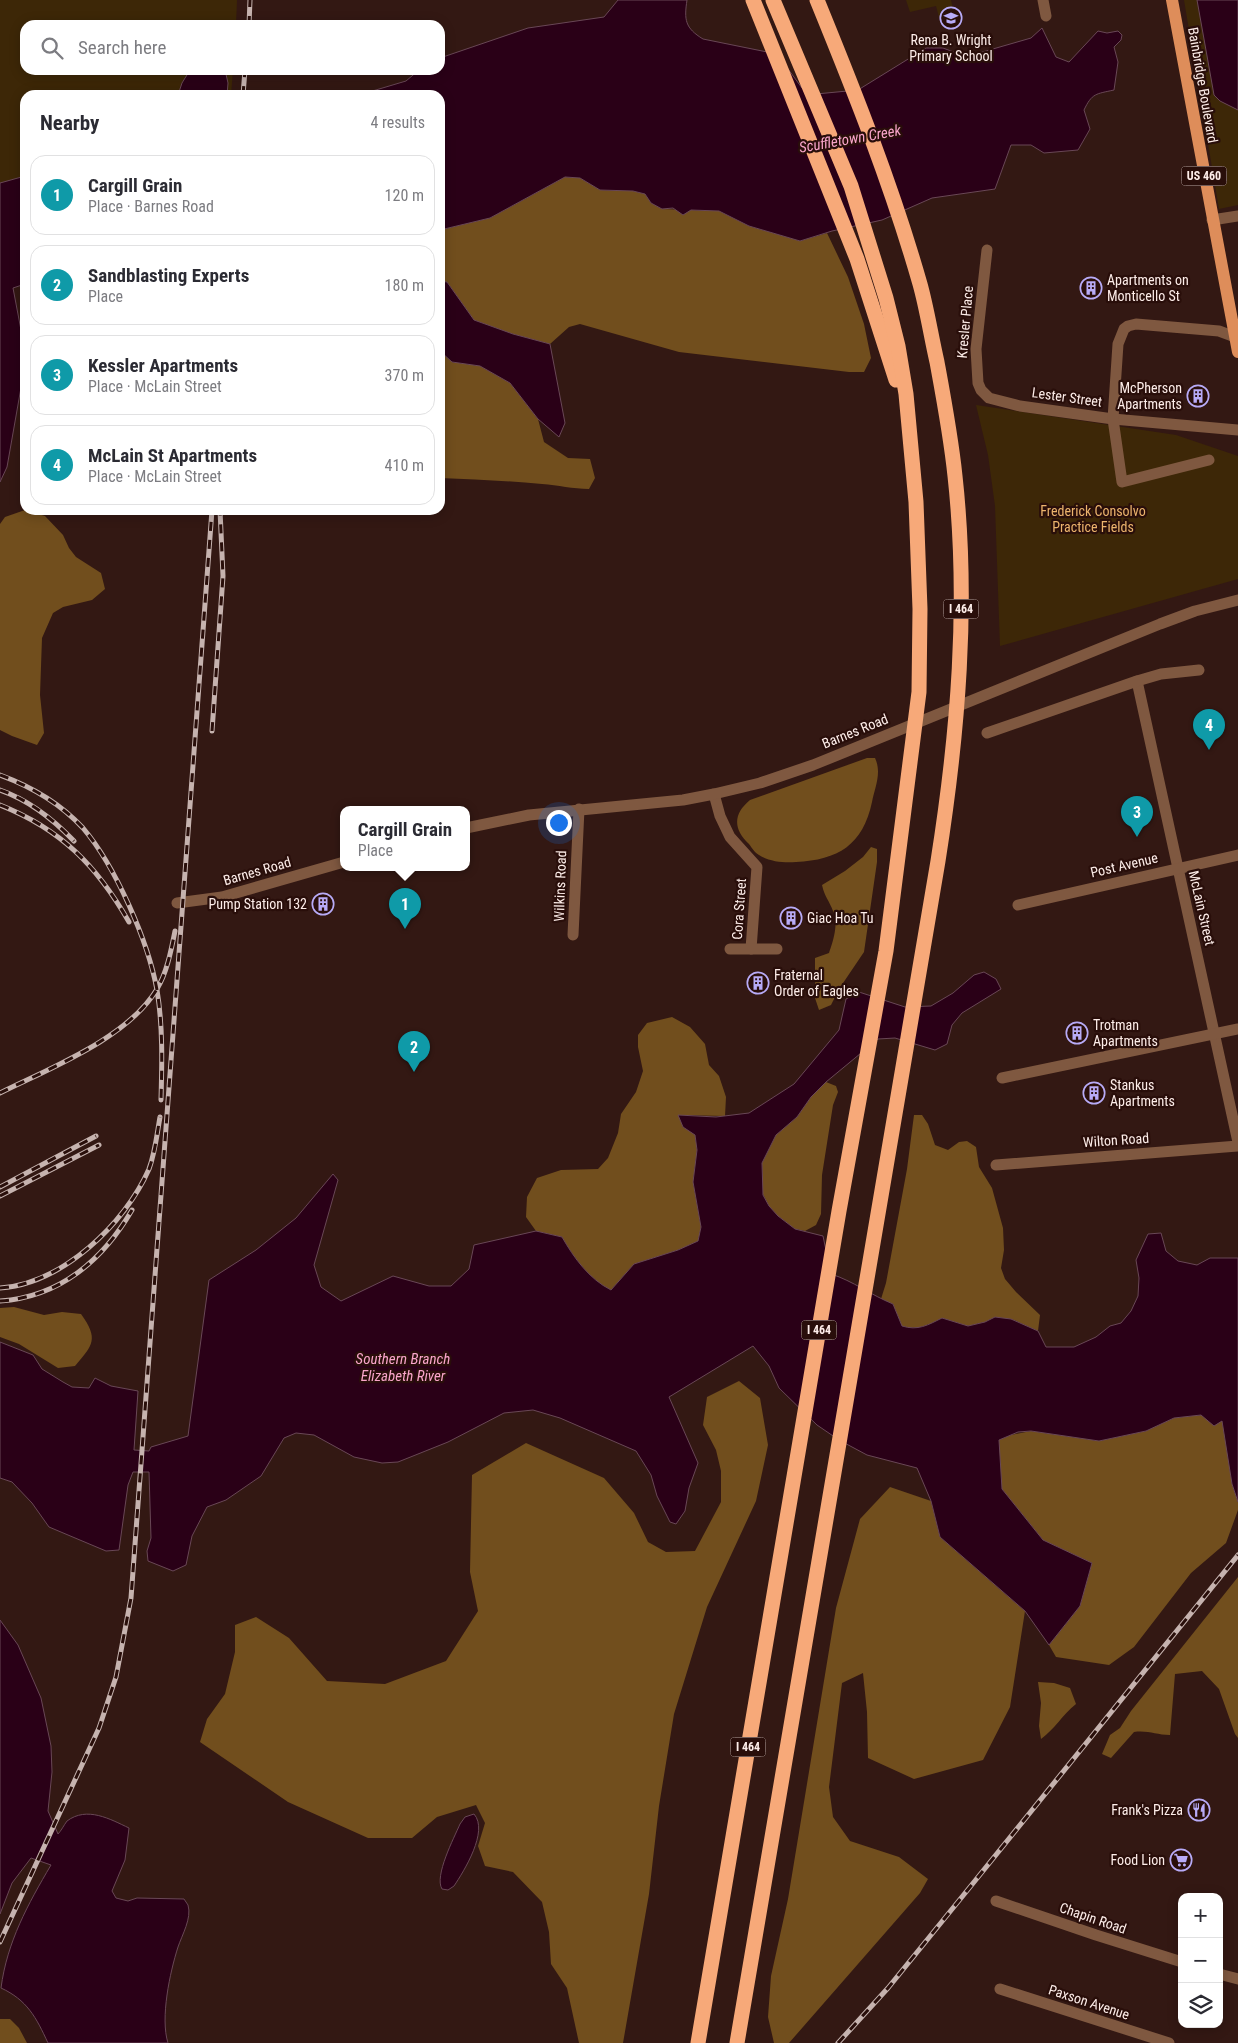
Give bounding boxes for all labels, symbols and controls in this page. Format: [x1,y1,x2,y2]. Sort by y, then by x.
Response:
school or university icon: Rena B. Wright Primary School [939,6,963,30]
search box [20,20,445,75]
street label: Bainbridge Boulevard [1185,26,1221,144]
place label: Rena B. Wright Primary School [909,32,993,64]
icon: search [38,34,66,62]
text: Search here [78,36,166,59]
text: Nearby [40,111,99,135]
text: 4 results [370,113,425,132]
water label: Scuffletown Creek [798,121,903,157]
road number: US 460 [1182,167,1226,186]
text: Cargill Grain [88,174,182,197]
text: 1 [53,186,61,205]
text: 120 m [385,186,424,205]
text: Place · Barnes Road [88,197,214,216]
text: Sandblasting Experts [88,264,249,287]
place label: Apartments on Monticello St [1107,272,1189,304]
text: 2 [53,276,61,295]
text: 180 m [385,276,424,295]
building icon: Apartments on Monticello St [1079,276,1103,300]
street label: Kresler Place [954,285,976,359]
text: Place [88,287,123,306]
text: Kessler Apartments [88,354,238,377]
text: 3 [53,366,61,385]
text: 370 m [385,366,424,385]
text: Place · McLain Street [88,377,222,396]
place label: McPherson Apartments [1117,380,1182,412]
street label: Lester Street [1031,384,1103,410]
building icon: McPherson Apartments [1186,384,1210,408]
text: McLain St Apartments [88,444,257,467]
text: 4 [53,456,61,475]
text: 410 m [385,456,424,475]
text: Place · McLain Street [88,467,222,486]
park label: Frederick Consolvo Practice Fields [1040,503,1146,535]
road number: I 464 [944,600,978,618]
pin: 4 [1193,709,1225,750]
street label: Barnes Road [820,711,890,751]
pin: 3 [1121,796,1153,837]
popup [340,806,470,871]
your location [546,810,572,836]
text: Cargill Grain [358,818,452,841]
text: Place [358,841,393,860]
street label: Post Avenue [1089,849,1160,881]
street label: Wilkins Road [551,850,569,922]
street label: Barnes Road [221,854,293,888]
street label: McLain Street [1186,869,1218,947]
street label: Cora Street [729,878,749,940]
pin: 1 [389,888,421,929]
building icon: Pump Station 132 [311,892,335,916]
place label: Pump Station 132 [209,896,307,912]
building icon: Giac Hoa Tu [779,906,803,930]
place label: Giac Hoa Tu [807,910,874,926]
place label: Fraternal Order of Eagles [774,967,859,999]
building icon: Fraternal Order of Eagles [746,971,770,995]
place label: Trotman Apartments [1093,1017,1158,1049]
building icon: Trotman Apartments [1065,1021,1089,1045]
pin: 2 [398,1031,430,1072]
place label: Stankus Apartments [1110,1077,1175,1109]
building icon: Stankus Apartments [1082,1081,1106,1105]
street label: Wilton Road [1082,1130,1150,1150]
road number: I 464 [802,1320,836,1340]
water label: Southern Branch Elizabeth River [356,1350,450,1385]
road number: I 464 [730,1738,766,1756]
restaurant icon: Frank's Pizza [1187,1798,1211,1822]
place label: Frank's Pizza [1111,1802,1183,1818]
supermarket icon: Food Lion [1169,1848,1193,1872]
place label: Food Lion [1111,1852,1165,1868]
map controls [1178,1893,1223,2028]
button: + [1178,1893,1223,1938]
street label: Chapin Road [1057,1899,1129,1937]
button: − [1178,1938,1223,1983]
street label: Paxson Avenue [1046,1981,1132,2023]
button: layers [1178,1983,1223,2028]

